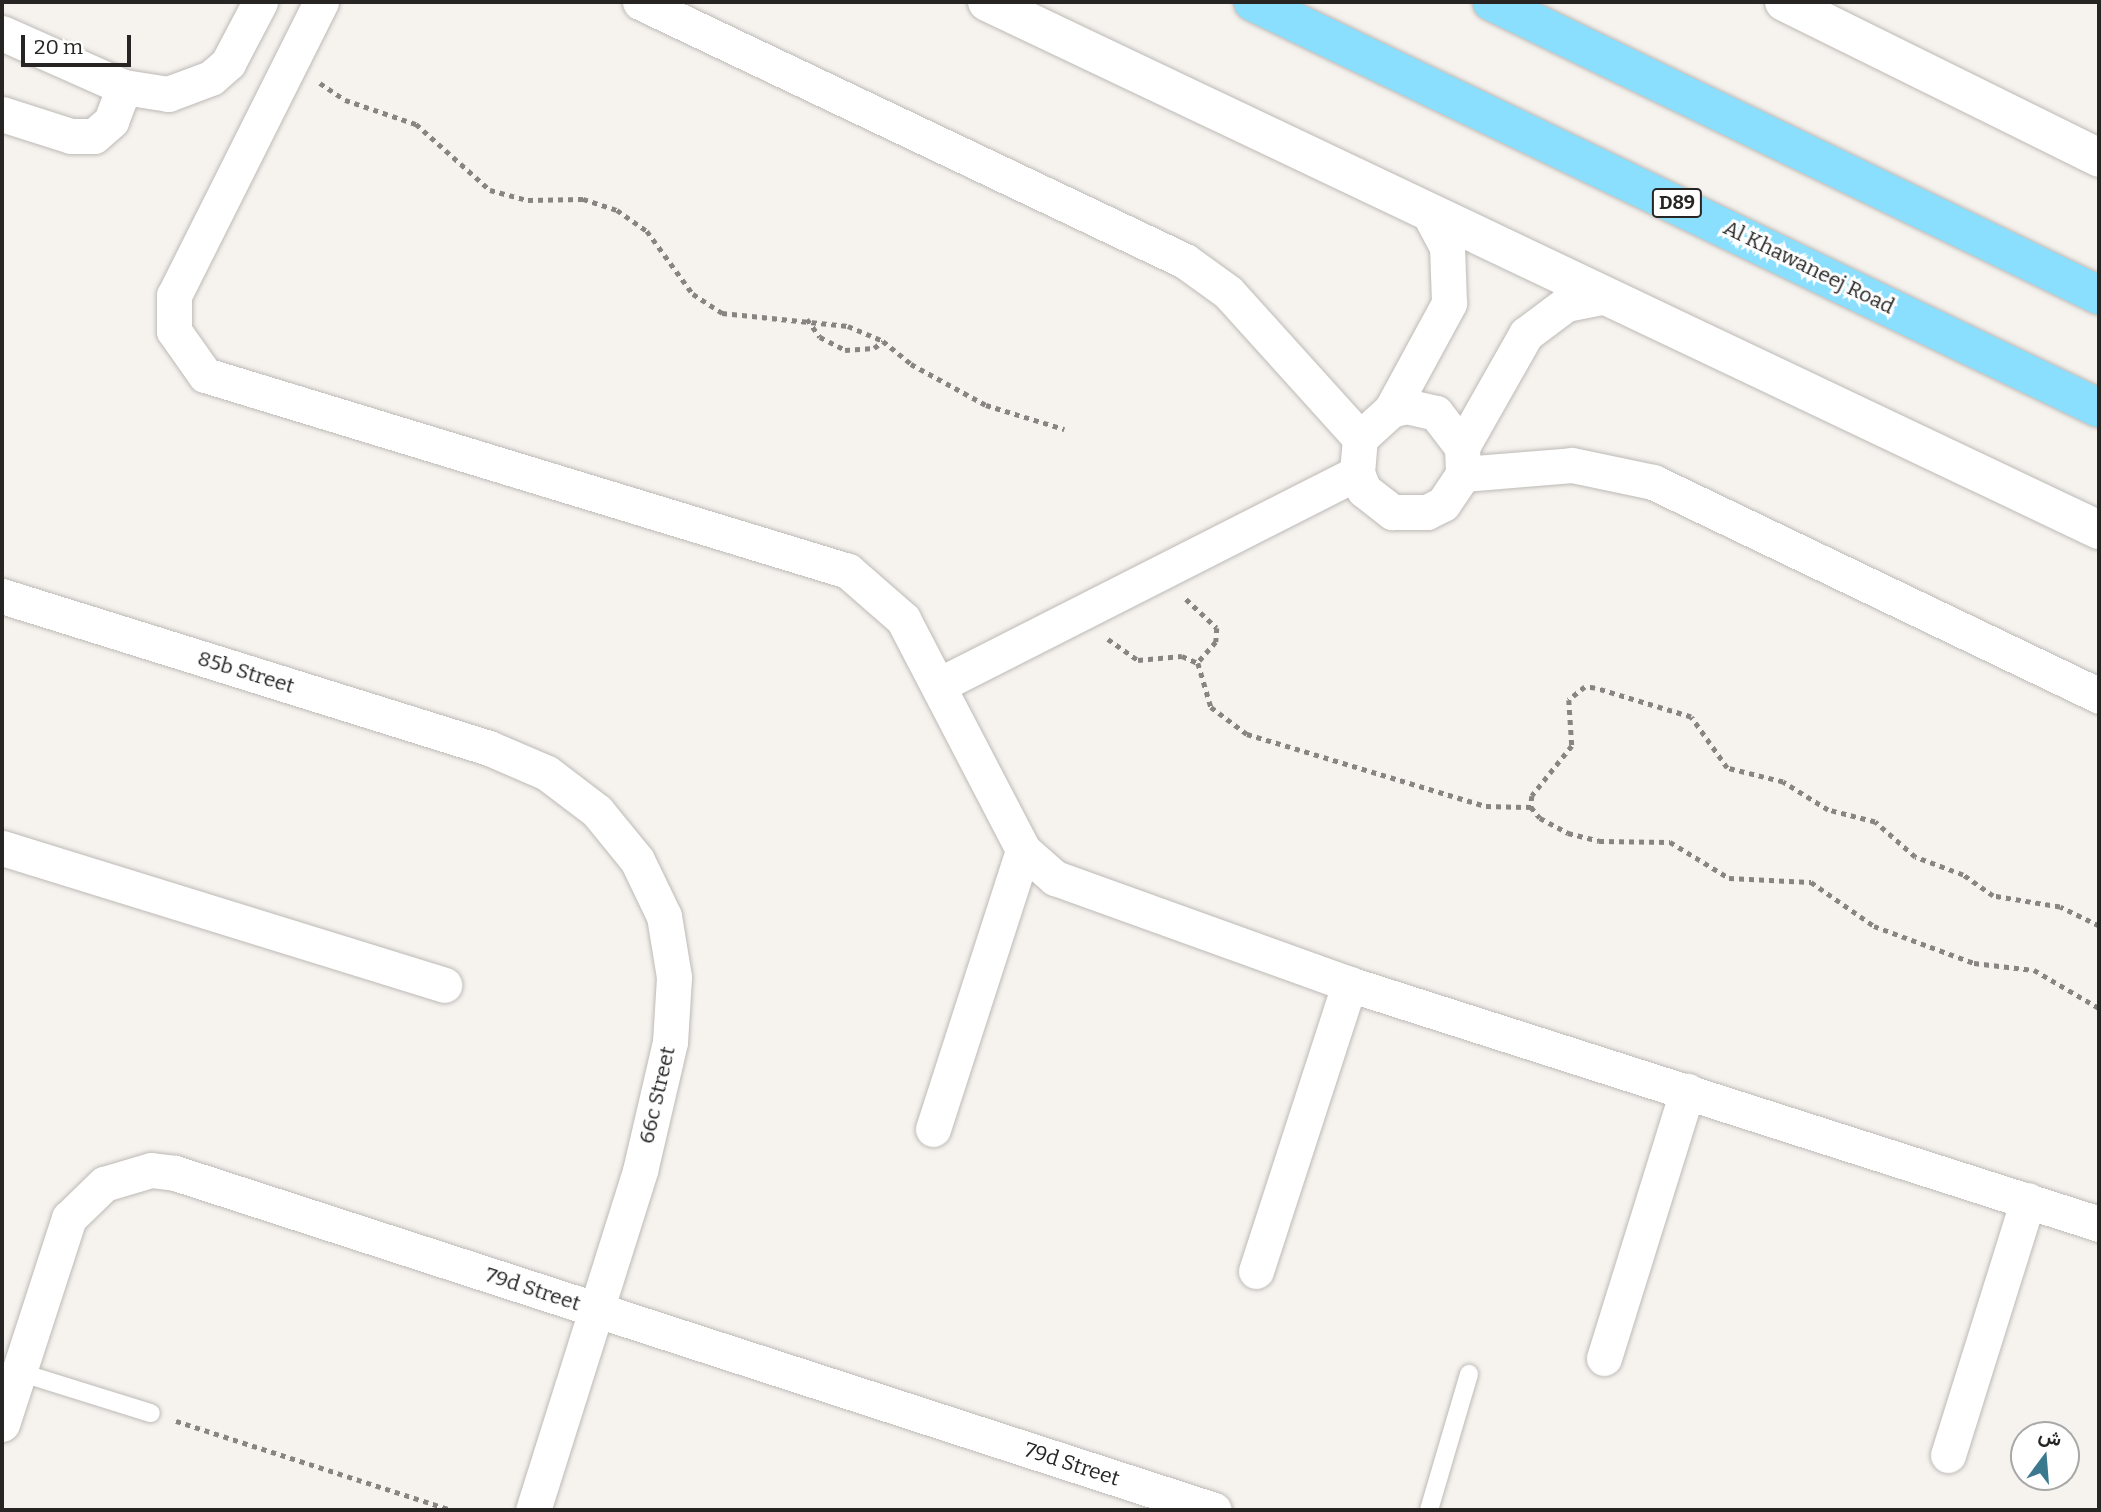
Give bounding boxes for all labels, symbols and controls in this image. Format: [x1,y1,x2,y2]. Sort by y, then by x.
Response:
scale bar [24,21,135,65]
text: 20 m [34,34,83,60]
road number: D89 [1651,188,1703,218]
street label: Al Khawaneej Road [1720,215,1898,319]
street label: 85b Street [195,645,297,699]
street label: 66c Street [634,1044,680,1146]
street label: 79d Street [482,1262,584,1316]
north arrow [2010,1421,2080,1491]
text: ش [2036,1423,2065,1451]
street label: 79d Street [1021,1437,1123,1491]

